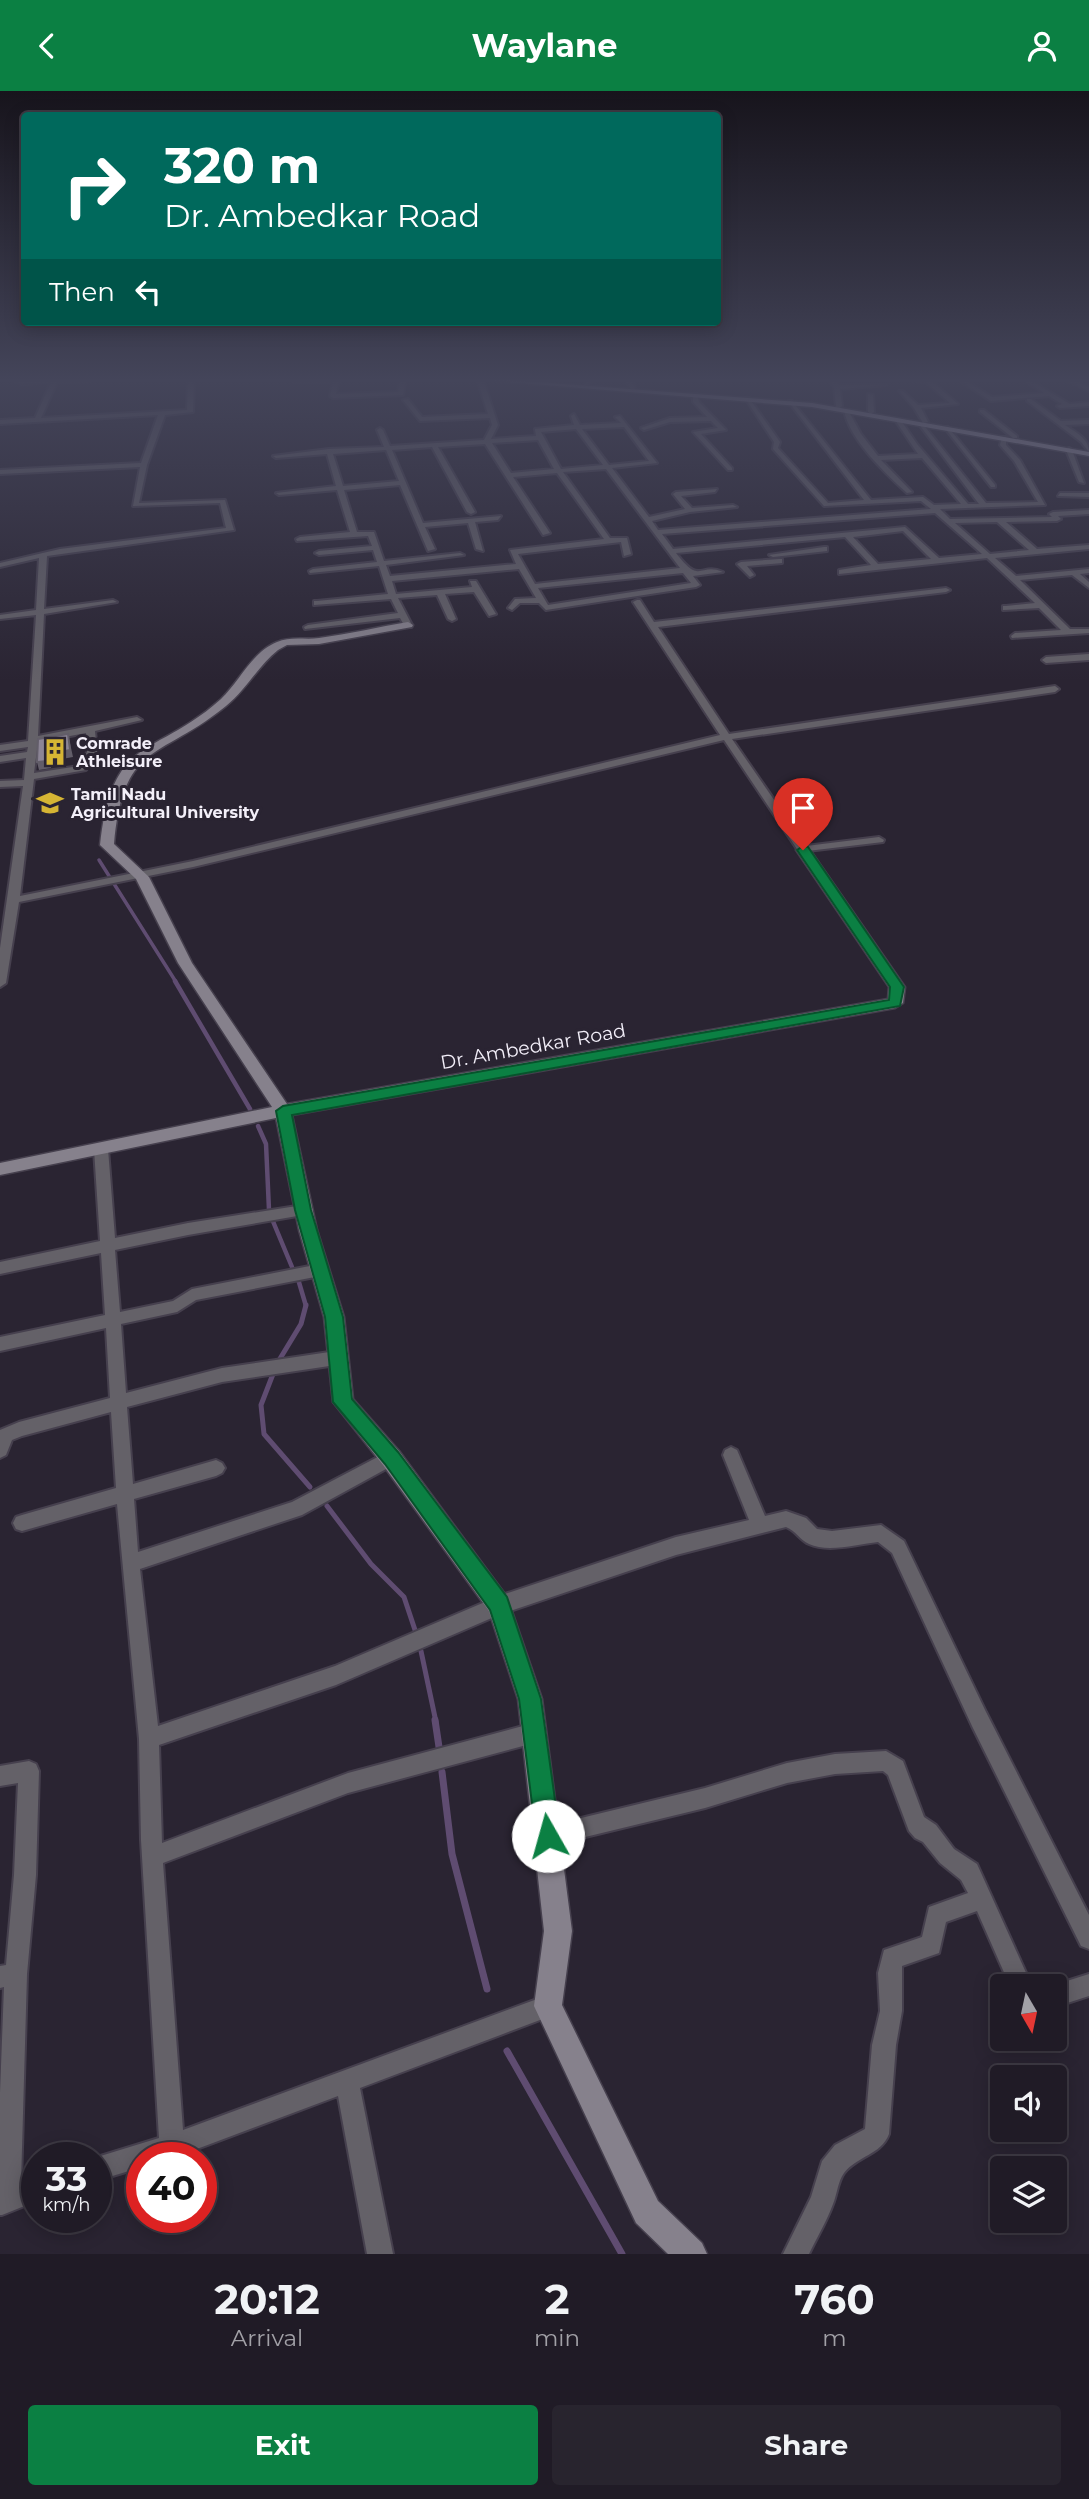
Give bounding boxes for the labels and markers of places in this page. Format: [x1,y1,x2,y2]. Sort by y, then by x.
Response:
place label: Comrade Athleisure [75,734,162,771]
building icon: Comrade Athleisure [40,737,70,767]
pin [773,778,833,850]
place label: Tamil Nadu Agricultural University [70,785,259,822]
school or university icon: Tamil Nadu Agricultural University [35,788,65,818]

